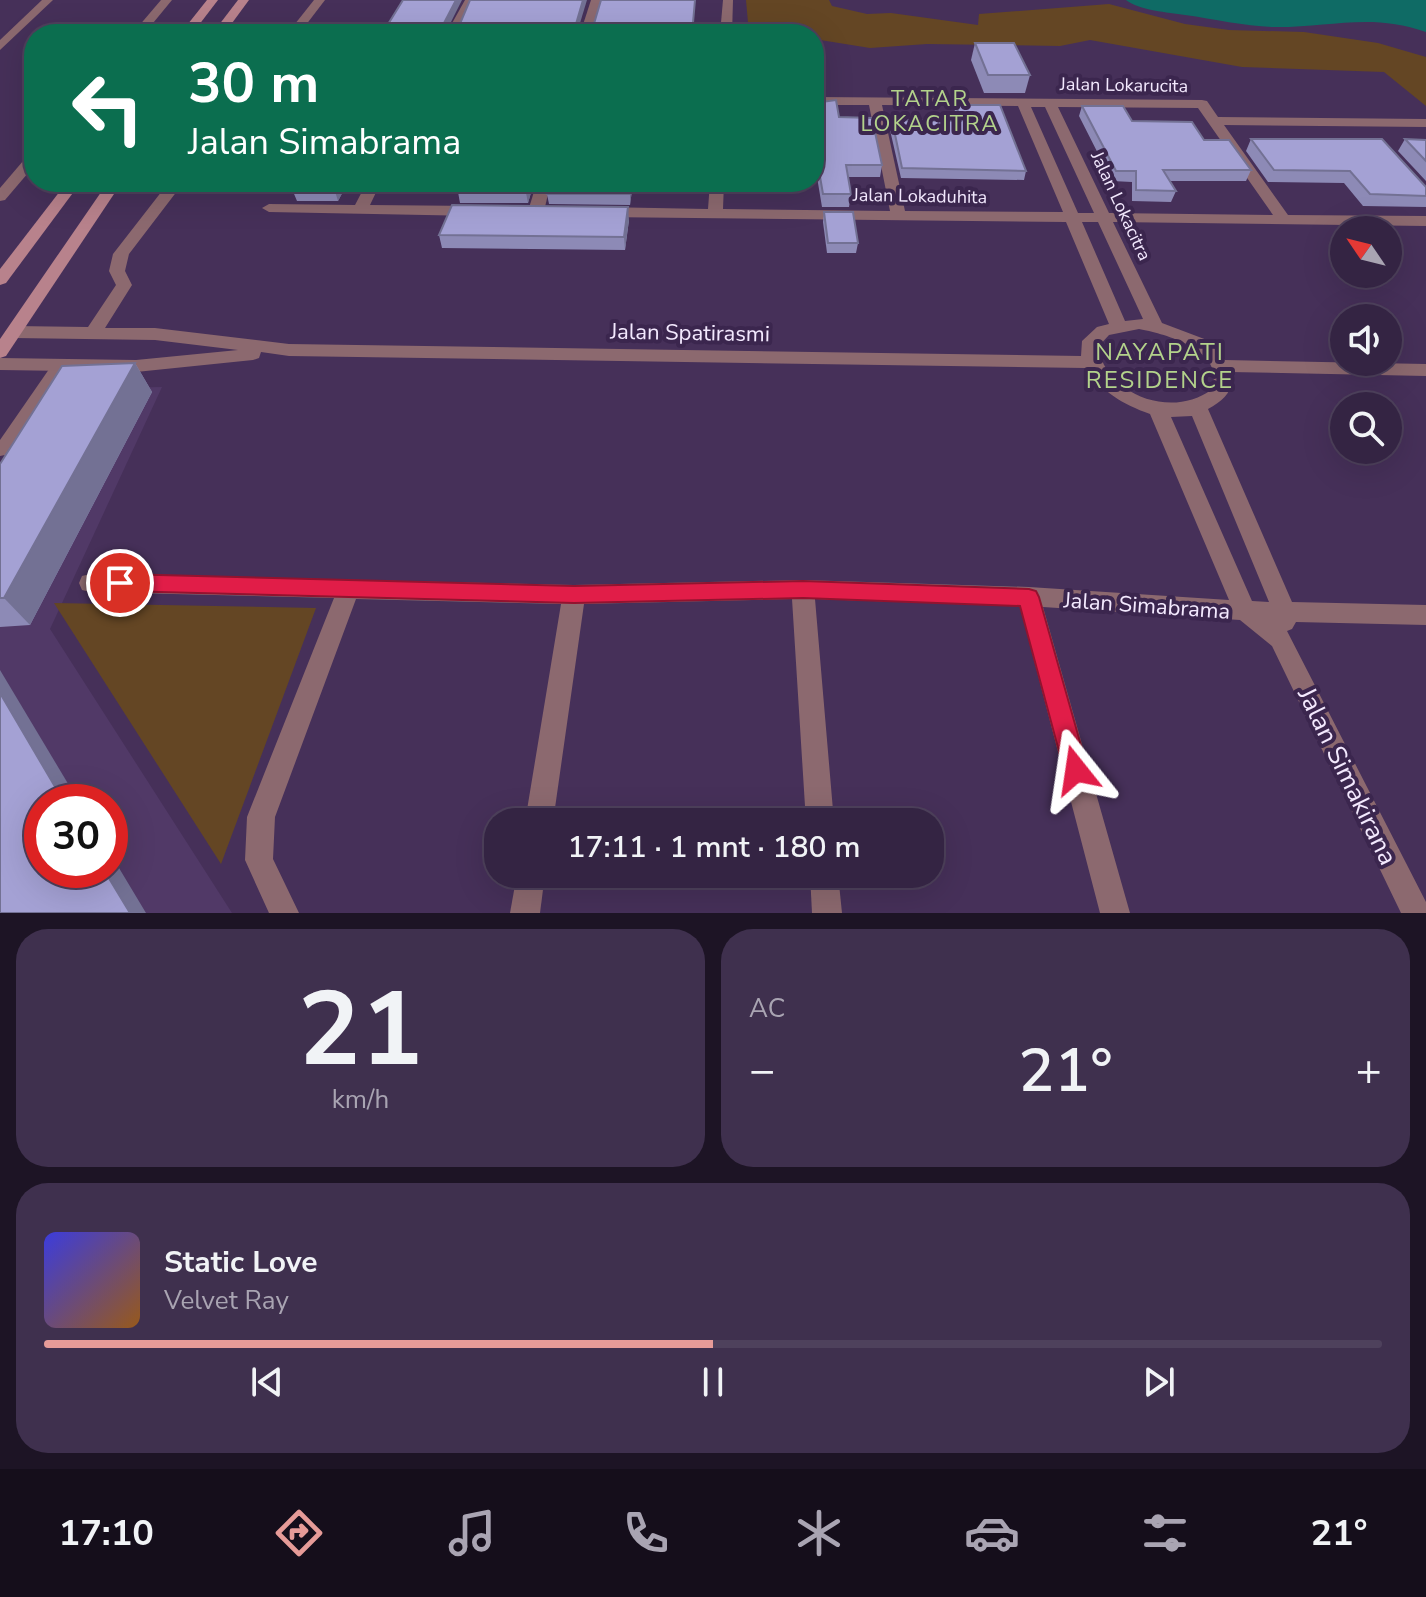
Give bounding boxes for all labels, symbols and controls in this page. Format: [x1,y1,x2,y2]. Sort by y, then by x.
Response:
text: 30 m [188,45,319,122]
icon: left [56,56,160,160]
street label: Jalan Lokarucita [1059,72,1188,98]
district label: TATAR LOKACITRA [860,84,1000,139]
text: Jalan Simabrama [188,118,461,167]
street label: Jalan Lokacitra [1085,147,1157,265]
street label: Jalan Lokaduhita [852,183,987,209]
north arrow [1330,216,1402,288]
map controls [1330,216,1402,464]
button: sound [1330,304,1402,376]
street label: Jalan Spatirasmi [609,317,770,349]
district label: NAYAPATI RESIDENCE [1086,336,1234,396]
button: search [1330,392,1402,464]
pin [86,549,154,617]
icon: arrive [98,561,142,605]
street label: Jalan Simabrama [1062,585,1231,627]
street label: Jalan Simakirana [1289,681,1406,871]
position arrow [1034,728,1118,812]
speed limit sign: 30 [24,784,128,888]
text: 17:11 · 1 mnt · 180 m [568,827,860,868]
text: 21 [298,959,423,1101]
text: AC [749,991,785,1026]
text: 21° [1018,1030,1113,1112]
text: − [749,1041,775,1101]
text: + [1356,1041,1382,1101]
text: km/h [332,1082,389,1117]
text: Static Love [164,1242,318,1283]
text: Velvet Ray [164,1283,289,1318]
icon: previous [245,1360,289,1404]
icon: pause [691,1360,735,1404]
icon: next [1137,1360,1181,1404]
icon: directions [271,1505,327,1561]
icon: music [444,1505,500,1561]
icon: phone [618,1505,674,1561]
icon: climate [791,1505,847,1561]
icon: car [964,1505,1020,1561]
icon: filters [1137,1505,1193,1561]
text: 17:10 [59,1509,154,1558]
text: 21° [1310,1509,1367,1558]

